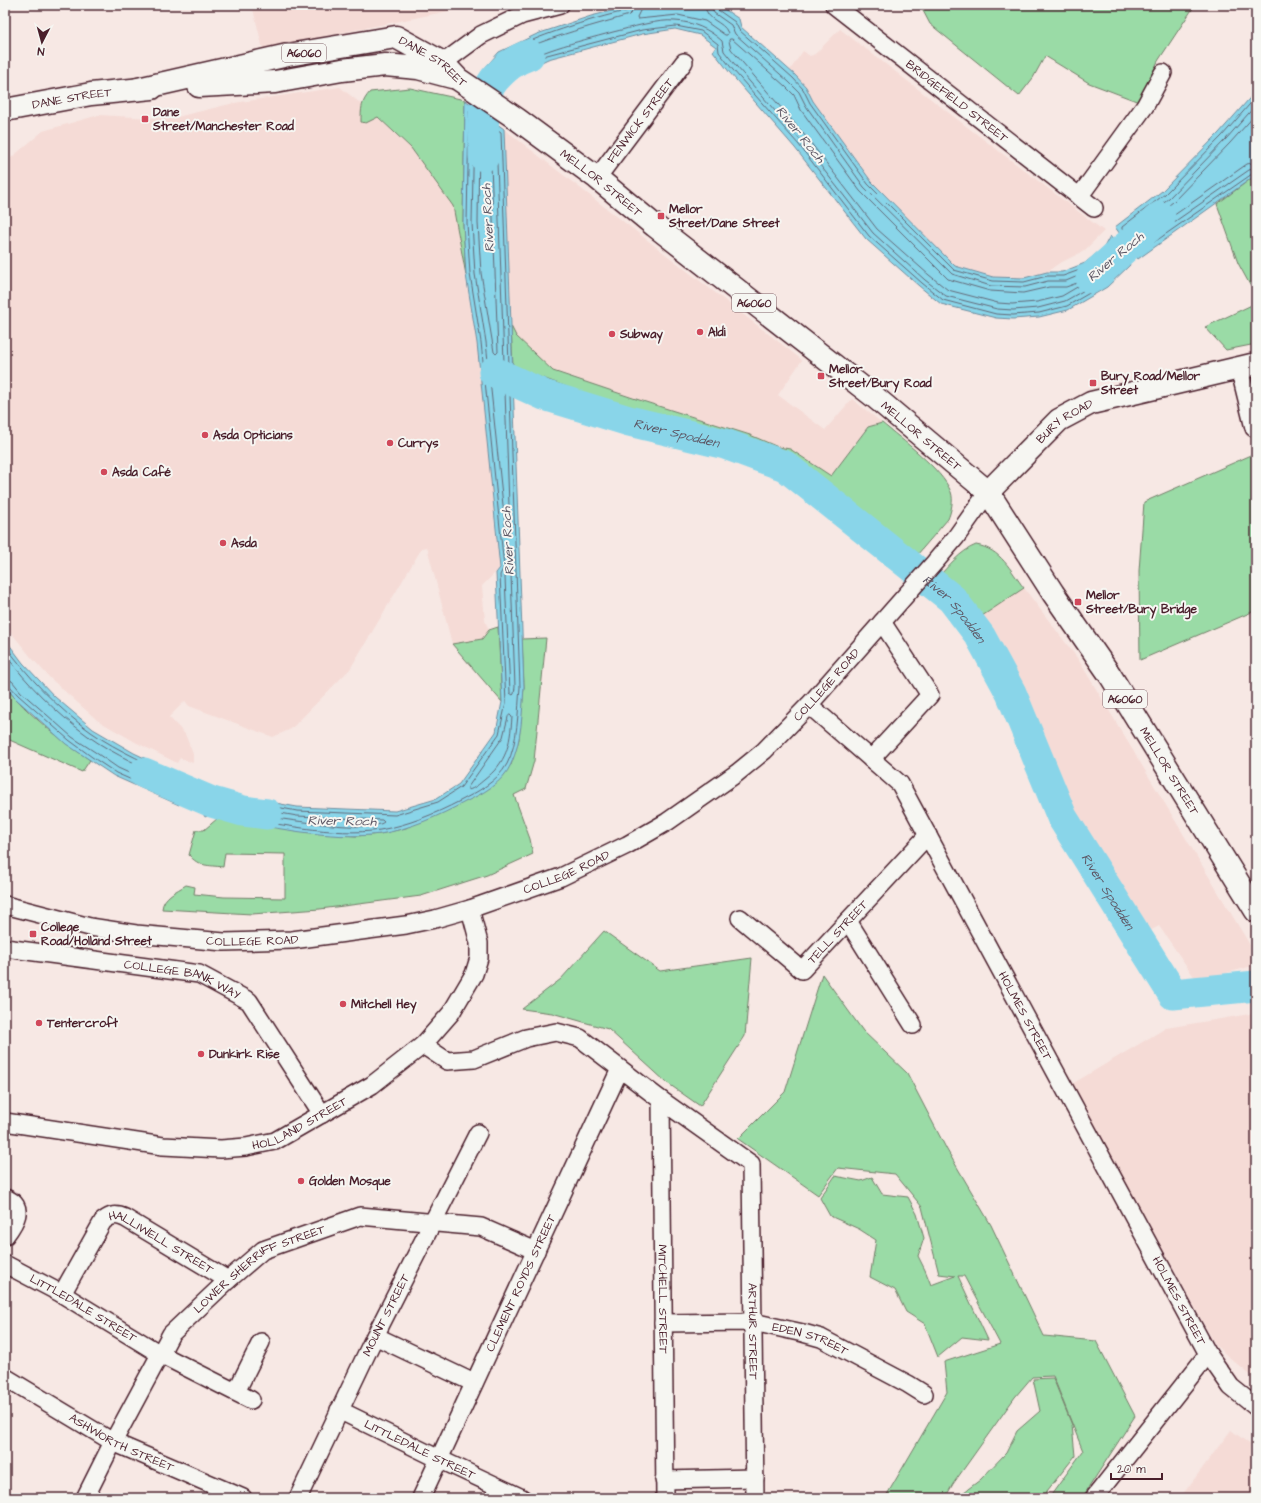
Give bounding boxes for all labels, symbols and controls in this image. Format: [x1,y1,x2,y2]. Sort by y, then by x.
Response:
north arrow [22,22,62,62]
street label: DANE STREET [396,32,471,92]
text: N [37,44,45,59]
road number: A6060 [282,44,326,62]
street label: BRIDGEFIELD STREET [902,56,1012,147]
street label: FENWICK STREET [603,74,678,167]
street label: DANE STREET [31,84,113,114]
water label: River Roch [772,102,829,167]
place label: Dane Street/Manchester Road [152,104,295,135]
marker: Dane Street/Manchester Road [140,114,150,124]
street label: MELLOR STREET [556,146,646,221]
water label: River Roch [477,183,499,253]
place label: Mellor Street/Dane Street [668,201,780,232]
marker: Mellor Street/Dane Street [656,211,666,221]
water label: River Roch [1084,227,1148,286]
road number: A6060 [732,294,776,312]
place label: Aldi [708,324,726,341]
place label: Subway [619,326,663,344]
marker: Aldi [695,327,705,337]
marker: Subway [607,329,617,339]
place label: Mellor Street/Bury Road [828,361,933,393]
place label: Bury Road/Mellor Street [1100,368,1201,399]
marker: Mellor Street/Bury Road [816,371,826,381]
marker: Bury Road/Mellor Street [1088,378,1098,388]
street label: BURY ROAD [1032,395,1096,447]
street label: MELLOR STREET [877,398,965,476]
water label: River Spodden [632,414,722,453]
place label: Asda Opticians [213,427,293,445]
marker: Asda Opticians [200,430,210,440]
place label: Currys [398,435,438,453]
marker: Currys [385,438,395,448]
place label: Asda Café [112,464,172,481]
marker: Asda Café [99,467,109,477]
water label: River Roch [497,506,519,576]
place label: Asda [231,535,258,552]
marker: Asda [218,538,228,548]
water label: River Spodden [919,571,991,648]
place label: Mellor Street/Bury Bridge [1085,587,1197,620]
marker: Mellor Street/Bury Bridge [1073,597,1083,607]
street label: COLLEGE ROAD [790,645,864,725]
road number: A6060 [1103,690,1147,708]
street label: MELLOR STREET [1135,724,1203,819]
water label: River Roch [308,811,377,831]
street label: COLLEGE ROAD [521,847,613,899]
water label: River Spodden [1077,850,1139,935]
street label: TELL STREET [804,896,872,968]
place label: College Road/Holland Street [41,919,152,950]
marker: College Road/Holland Street [28,929,38,939]
street label: COLLEGE ROAD [205,931,300,951]
street label: COLLEGE BANK WAY [123,956,244,1004]
street label: HOLMES STREET [994,969,1056,1064]
place label: Mitchell Hey [351,996,417,1014]
marker: Mitchell Hey [338,999,348,1009]
place label: Tentercroft [46,1015,118,1032]
marker: Tentercroft [34,1018,44,1028]
place label: Dunkirk Rise [209,1046,280,1063]
marker: Dunkirk Rise [196,1049,206,1059]
street label: HOLLAND STREET [251,1093,351,1155]
place label: Golden Mosque [309,1173,391,1191]
marker: Golden Mosque [296,1176,306,1186]
street label: HALLIWELL STREET [107,1207,217,1279]
street label: CLEMENT ROYDS STREET [482,1211,561,1355]
street label: LOWER SHERRIFF STREET [190,1221,328,1317]
street label: MITCHELL STREET [653,1244,672,1354]
street label: HOLMES STREET [1148,1254,1210,1349]
street label: LITTLEDALE STREET [27,1270,140,1347]
street label: MOUNT STREET [359,1271,414,1359]
street label: ARTHUR STREET [743,1283,762,1380]
street label: EDEN STREET [771,1319,852,1360]
street label: ASHWORTH STREET [66,1409,177,1476]
street label: LITTLEDALE STREET [361,1416,479,1484]
scale bar [1111,1455,1162,1481]
text: 20 m [1117,1461,1146,1478]

